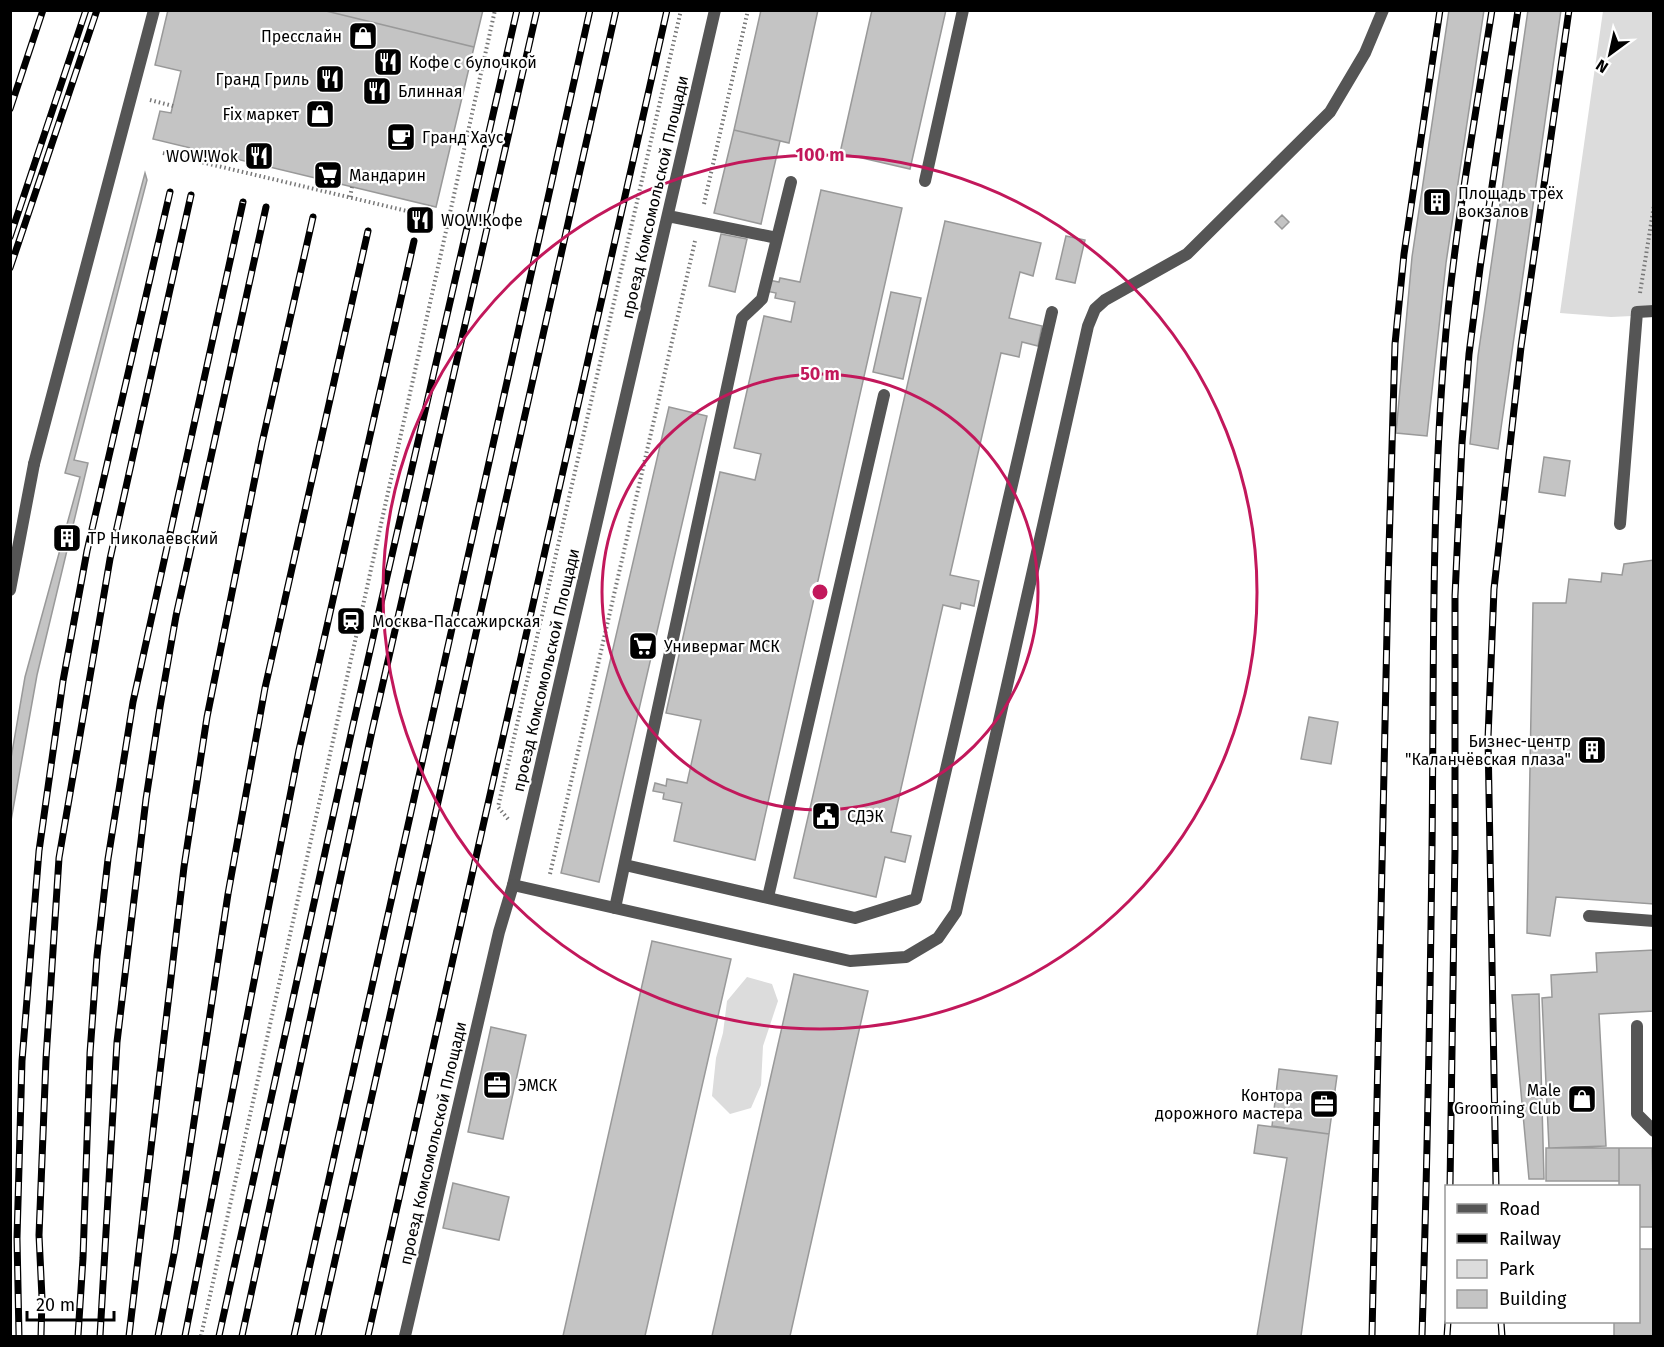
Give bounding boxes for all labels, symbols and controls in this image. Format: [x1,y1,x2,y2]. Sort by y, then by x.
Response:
shop icon: Пресслайн [347,20,379,52]
north arrow [1580,24,1640,84]
place label: Пресслайн [261,27,342,46]
restaurant icon: Кофе с булочкой [372,46,404,78]
place label: Кофе с булочкой [409,53,537,72]
text: N [1592,55,1612,77]
restaurant icon: Гранд Гриль [314,63,346,95]
place label: Гранд Гриль [215,70,309,89]
street label: проезд Комсомольской Площади [618,73,692,321]
restaurant icon: Блинная [361,75,393,107]
place label: Блинная [398,82,462,101]
shop icon: Fix маркет [304,98,336,130]
place label: Fix маркет [223,105,300,124]
cafe icon: Гранд Хаус [385,121,417,153]
place label: Гранд Хаус [422,128,504,147]
restaurant icon: WOW!Wok [243,140,275,172]
text: 100 m [796,144,844,166]
place label: WOW!Wok [166,147,239,166]
supermarket icon: Мандарин [312,159,344,191]
place label: Мандарин [349,166,426,185]
place label: Площадь трёх вокзалов [1458,184,1564,221]
building icon: Площадь трёх вокзалов [1421,186,1453,218]
restaurant icon: WOW!Кофе [404,204,436,236]
place label: WOW!Кофе [441,211,523,230]
text: 50 m [800,363,840,385]
building icon: ТР Николаевский [51,522,83,554]
place label: ТР Николаевский [88,529,218,548]
street label: проезд Комсомольской Площади [509,546,583,794]
centre of rings [810,582,830,602]
station icon: Москва-Пассажирская [335,605,367,637]
place label: Москва-Пассажирская [372,612,540,631]
supermarket icon: Универмаг МСК [627,630,659,662]
place label: Универмаг МСК [664,637,780,656]
place label: Бизнес-центр "Каланчёвская плаза" [1405,732,1571,769]
building icon: Бизнес-центр "Каланчёвская плаза" [1576,734,1608,766]
public building icon: СДЭК [810,800,842,832]
place label: СДЭК [847,807,884,826]
street label: проезд Комсомольской Площади [396,1019,470,1267]
office icon: ЭМСК [481,1069,513,1101]
place label: ЭМСК [518,1076,558,1095]
place label: Male Grooming Club [1454,1081,1561,1118]
shop icon: Male Grooming Club [1566,1083,1598,1115]
place label: Контора дорожного мастера [1155,1086,1303,1123]
office icon: Контора дорожного мастера [1308,1088,1340,1120]
legend [1445,1185,1640,1323]
text: Road [1499,1198,1541,1220]
text: Railway [1499,1228,1561,1250]
text: Park [1499,1258,1535,1280]
scale bar [27,1284,114,1322]
text: Building [1499,1288,1567,1310]
text: 20 m [36,1294,75,1316]

